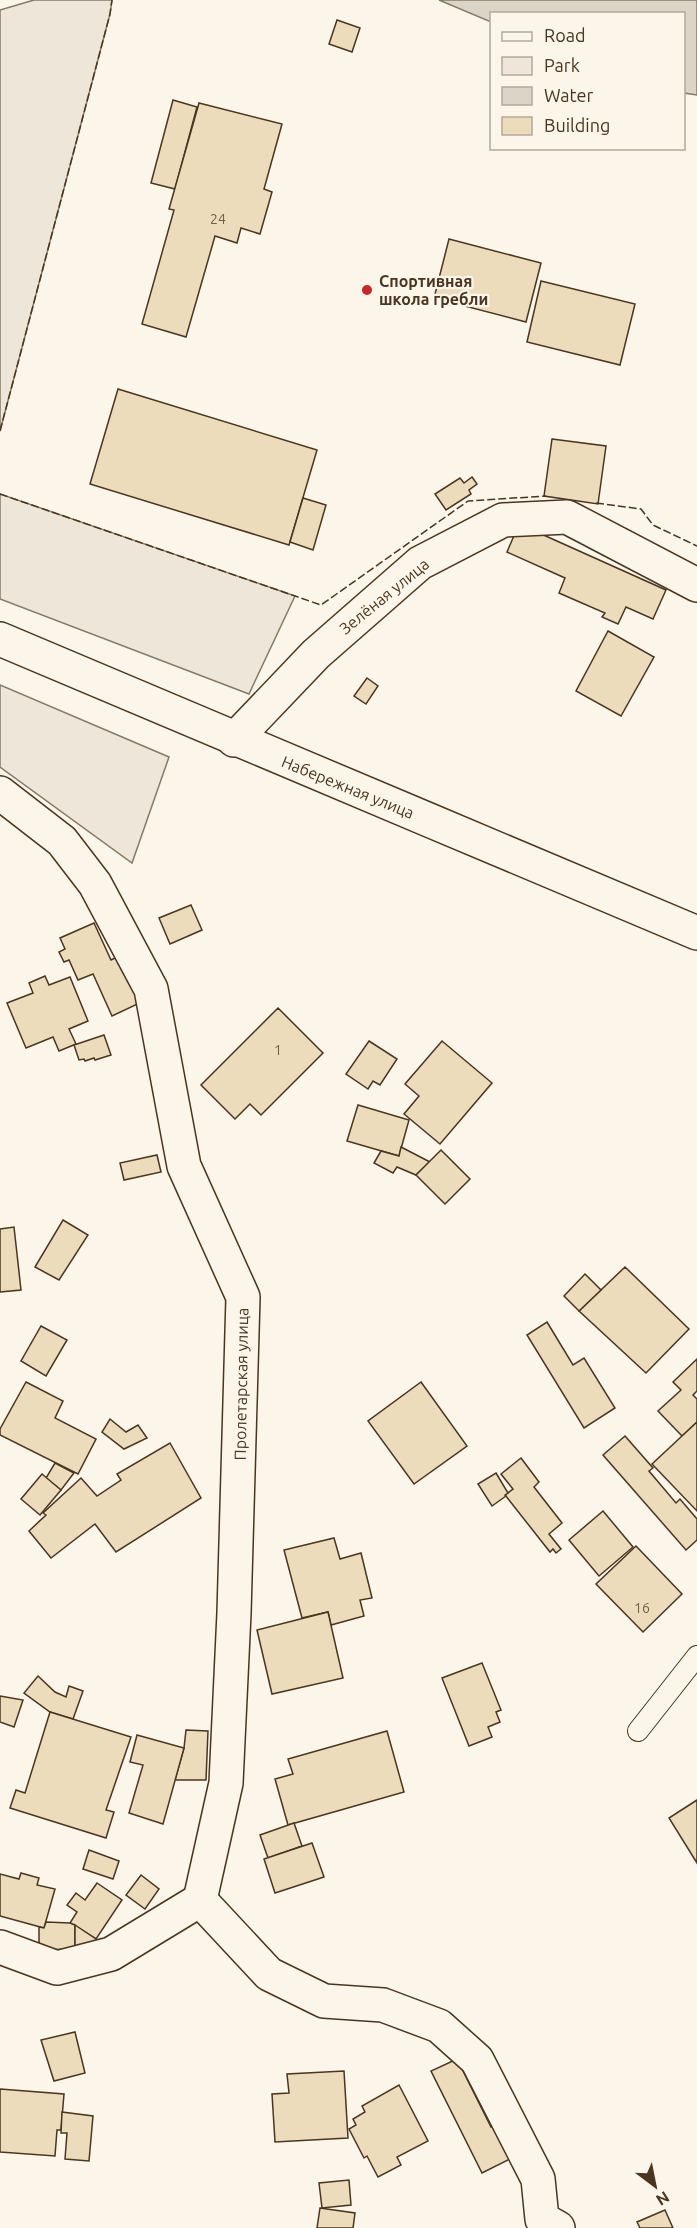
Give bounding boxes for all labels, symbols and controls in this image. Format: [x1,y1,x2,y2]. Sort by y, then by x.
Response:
legend [490,12,685,150]
text: Road [544,25,586,45]
text: Park [544,55,580,75]
text: Water [544,85,594,105]
text: Building [544,115,610,135]
house number: 24 [210,211,226,227]
place label: Спортивная школа гребли [379,272,488,308]
marker: Спортивная школа гребли [360,283,374,297]
street label: Зелёная улица [336,555,432,637]
street label: Набережная улица [279,752,417,822]
house number: 1 [274,1042,282,1058]
street label: Пролетарская улица [231,1308,251,1460]
house number: 16 [634,1600,650,1616]
north arrow [625,2156,685,2216]
text: N [653,2188,673,2210]

